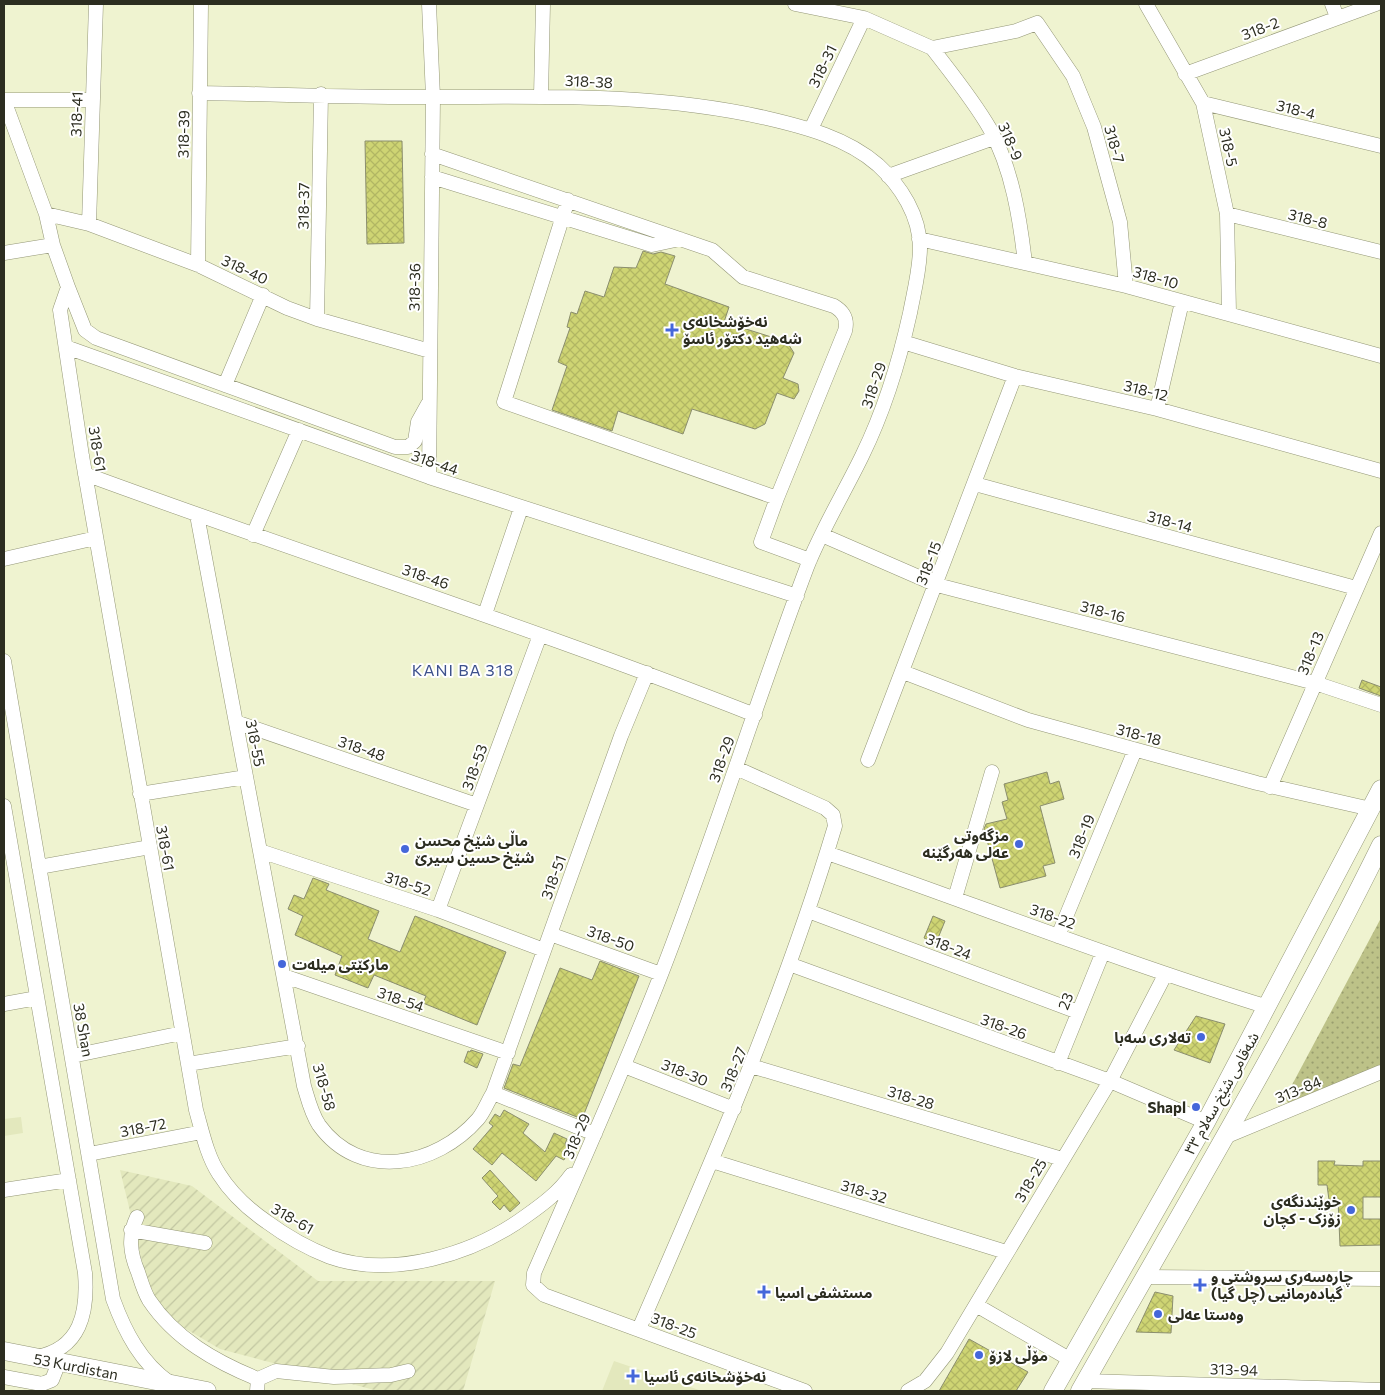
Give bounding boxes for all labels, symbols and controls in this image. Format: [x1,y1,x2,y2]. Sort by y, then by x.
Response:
street label: 318-2 [1239,13,1281,43]
street label: 318-31 [804,42,840,90]
street label: 318-38 [565,71,613,91]
street label: 318-41 [66,91,86,137]
street label: 318-4 [1275,95,1317,123]
street label: 318-39 [174,110,192,158]
street label: 318-9 [995,119,1027,163]
street label: 318-7 [1101,123,1129,165]
street label: 318-5 [1216,126,1242,168]
street label: 318-37 [294,182,312,230]
street label: 318-8 [1287,204,1329,232]
street label: 318-40 [219,250,271,288]
street label: 318-10 [1131,262,1181,292]
street label: 318-36 [405,263,423,311]
place label: نەخۆشخانەی شەهید دکتۆر ئاسۆ [683,312,802,348]
marker: نەخۆشخانەی شەهید دکتۆر ئاسۆ [665,323,679,337]
street label: 318-29 [857,359,889,411]
street label: 318-12 [1122,376,1170,404]
street label: 318-61 [86,425,110,473]
street label: 318-44 [409,446,461,478]
street label: 318-14 [1146,506,1194,536]
street label: 318-15 [911,539,945,587]
street label: 318-46 [400,560,452,592]
street label: 318-16 [1078,596,1128,626]
street label: 318-13 [1293,629,1327,677]
district label: KANI BA 318 [412,660,514,679]
street label: 318-55 [243,718,269,768]
street label: 318-18 [1114,719,1164,749]
street label: 318-48 [336,732,388,764]
street label: 318-29 [704,733,738,785]
street label: 318-53 [457,742,491,792]
street label: 318-19 [1064,811,1098,861]
street label: 318-61 [153,824,179,872]
place label: مزگەوتی عەلی هەرگێنە [922,826,1009,862]
place label: ماڵی شێخ محسن شێخ حسین سیرێ [415,830,535,869]
marker: مزگەوتی عەلی هەرگێنە [1013,838,1025,850]
marker: ماڵی شێخ محسن شێخ حسین سیرێ [399,843,411,855]
street label: 318-51 [537,853,569,901]
street label: 318-52 [383,867,433,899]
street label: 318-22 [1028,899,1078,933]
street label: 318-50 [585,921,637,955]
street label: 318-24 [924,929,974,963]
place label: مارکێتی میلەت [292,955,389,974]
marker: مارکێتی میلەت [276,958,288,970]
street label: 318-54 [375,983,427,1015]
street label: 23 [1053,990,1077,1012]
street label: 38 Shan [70,1002,98,1058]
street label: 318-26 [978,1009,1030,1043]
place label: تەلاری سەبا [1114,1028,1192,1047]
street label: شەقامی شێخ سەلام ٣٣ [1180,1029,1266,1159]
marker: تەلاری سەبا [1195,1031,1207,1043]
street label: 318-27 [716,1044,750,1094]
street label: 318-30 [659,1055,711,1089]
street label: 318-58 [310,1061,340,1113]
street label: 313-84 [1272,1072,1324,1106]
street label: 318-28 [886,1081,936,1113]
place label: Shapl [1147,1098,1186,1116]
marker: Shapl [1190,1101,1202,1113]
street label: 318-29 [558,1110,594,1162]
street label: 318-72 [118,1114,168,1140]
street label: 318-25 [1010,1155,1050,1205]
street label: 318-32 [839,1175,889,1207]
place label: خوێندنگەی زۆزک - کچان [1264,1192,1342,1229]
street label: 318-61 [269,1199,317,1237]
marker: خوێندنگەی زۆزک - کچان [1345,1204,1357,1216]
place label: چارەسەری سروشتی و گیادەرمانیی (چل گیا) [1211,1267,1353,1304]
marker: چارەسەری سروشتی و گیادەرمانیی (چل گیا) [1193,1278,1207,1292]
place label: مستشفى اسيا [775,1283,873,1302]
marker: مستشفى اسيا [757,1285,771,1299]
place label: وەستا عەلی [1168,1305,1244,1324]
street label: 318-25 [649,1308,699,1342]
marker: وەستا عەلی [1152,1308,1164,1320]
place label: مۆڵی لازۆ [989,1345,1048,1365]
street label: 53 Kurdistan [32,1349,120,1383]
marker: مۆڵی لازۆ [973,1349,985,1361]
street label: 313-94 [1210,1359,1258,1379]
place label: نه‌خۆشخانه‌ى ئاسیا [644,1367,766,1386]
marker: نه‌خۆشخانه‌ى ئاسیا [626,1369,640,1383]

